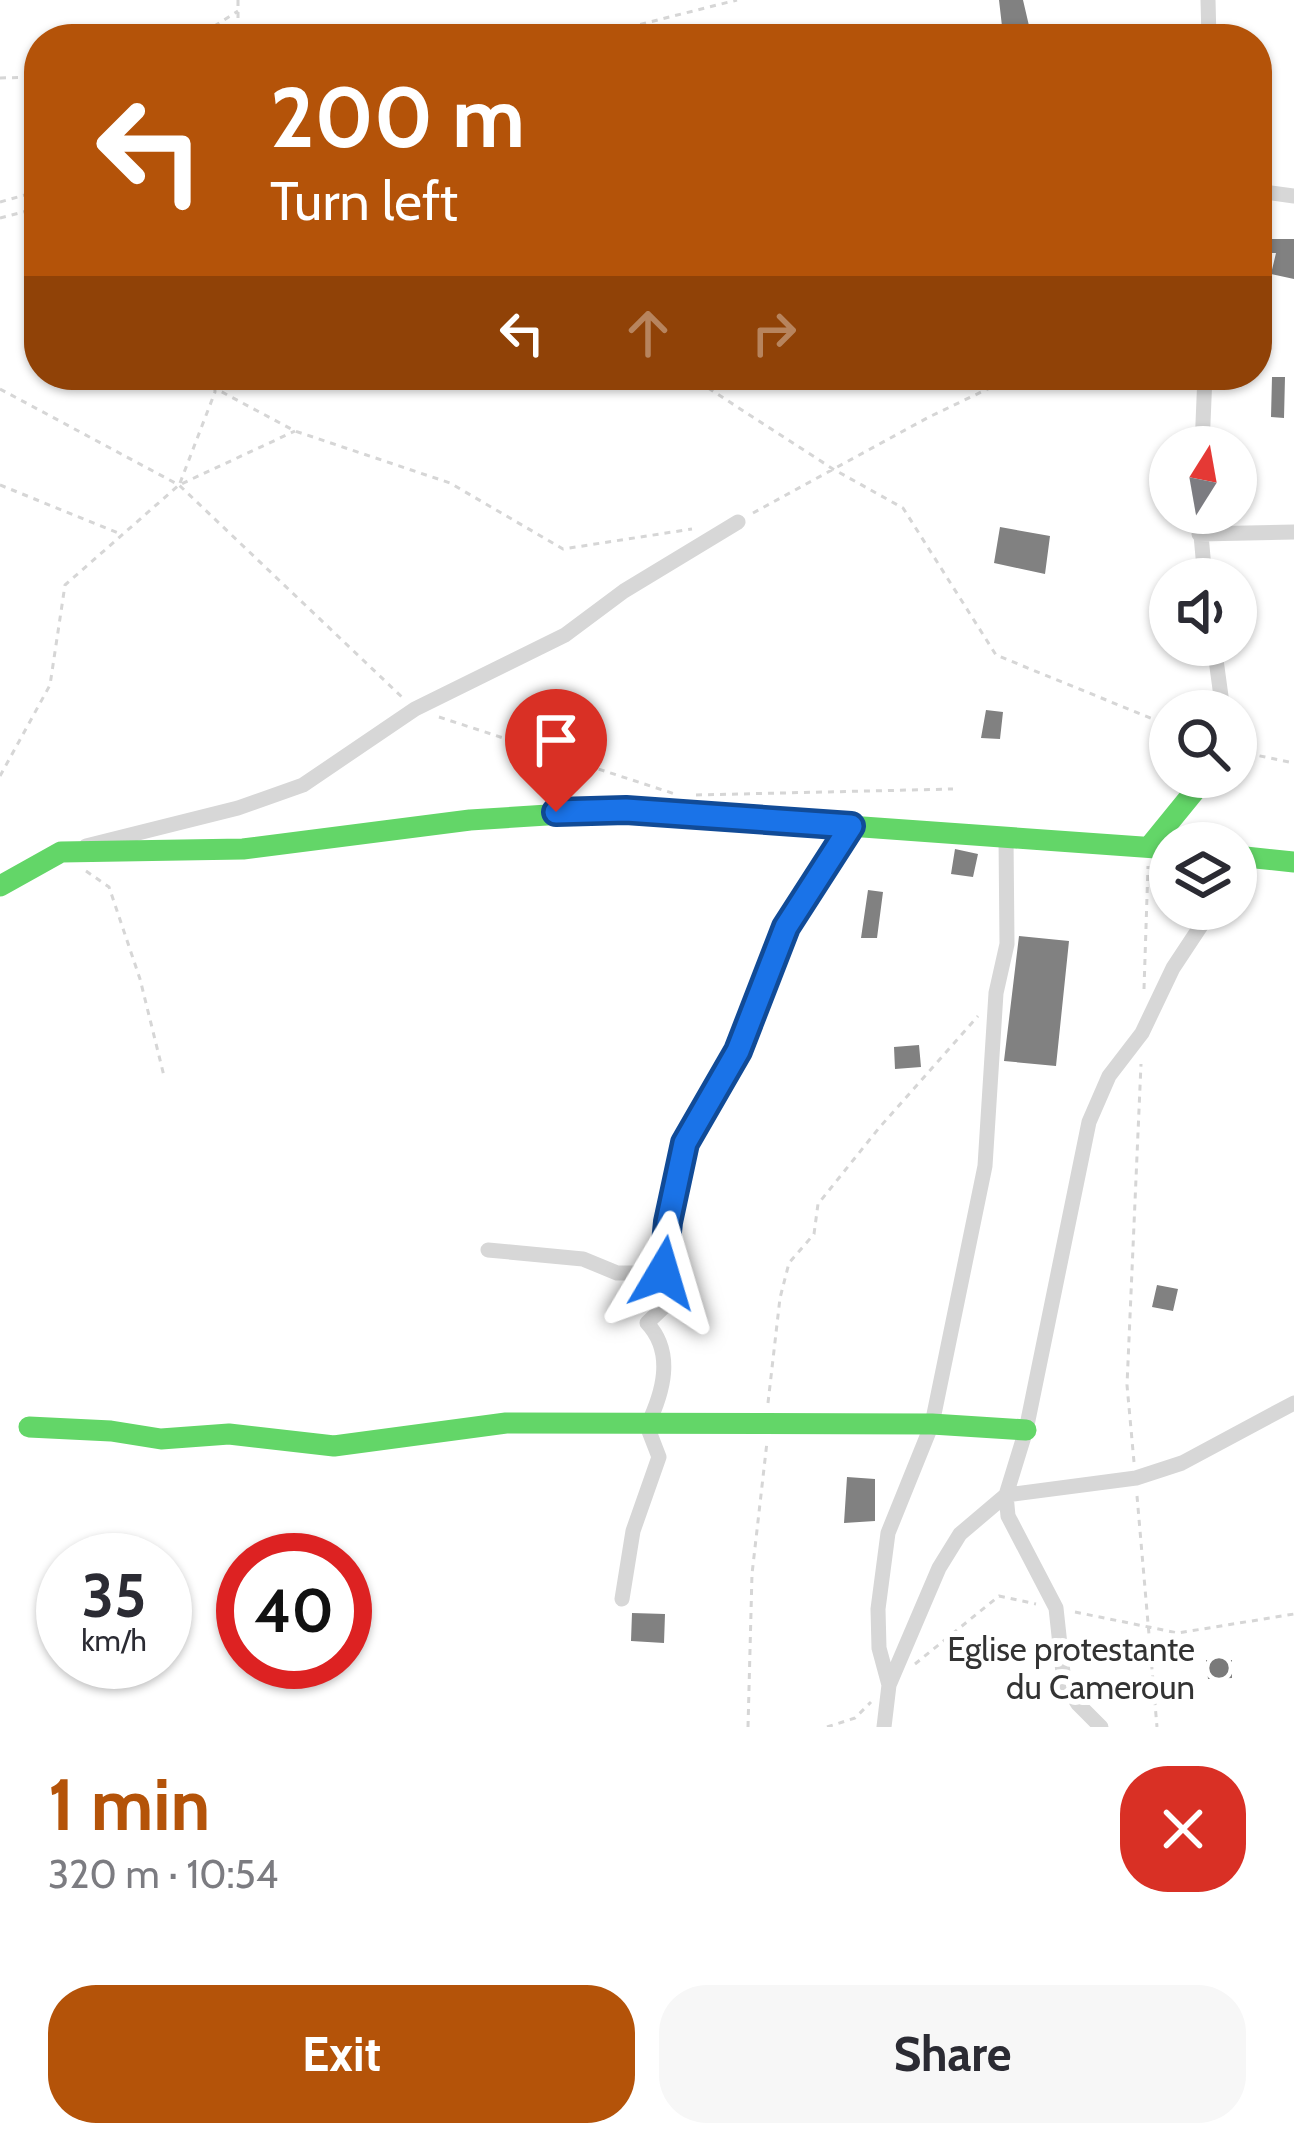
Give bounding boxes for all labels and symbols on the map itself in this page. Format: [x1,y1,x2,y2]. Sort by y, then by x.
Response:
north arrow [1149,426,1257,534]
pin [505,689,607,812]
position arrow [600,1210,726,1336]
speed limit sign: 40 [216,1533,372,1689]
place label: Eglise protestante du Cameroun [947,1629,1195,1707]
marker: Eglise protestante du Cameroun [1206,1655,1232,1681]

